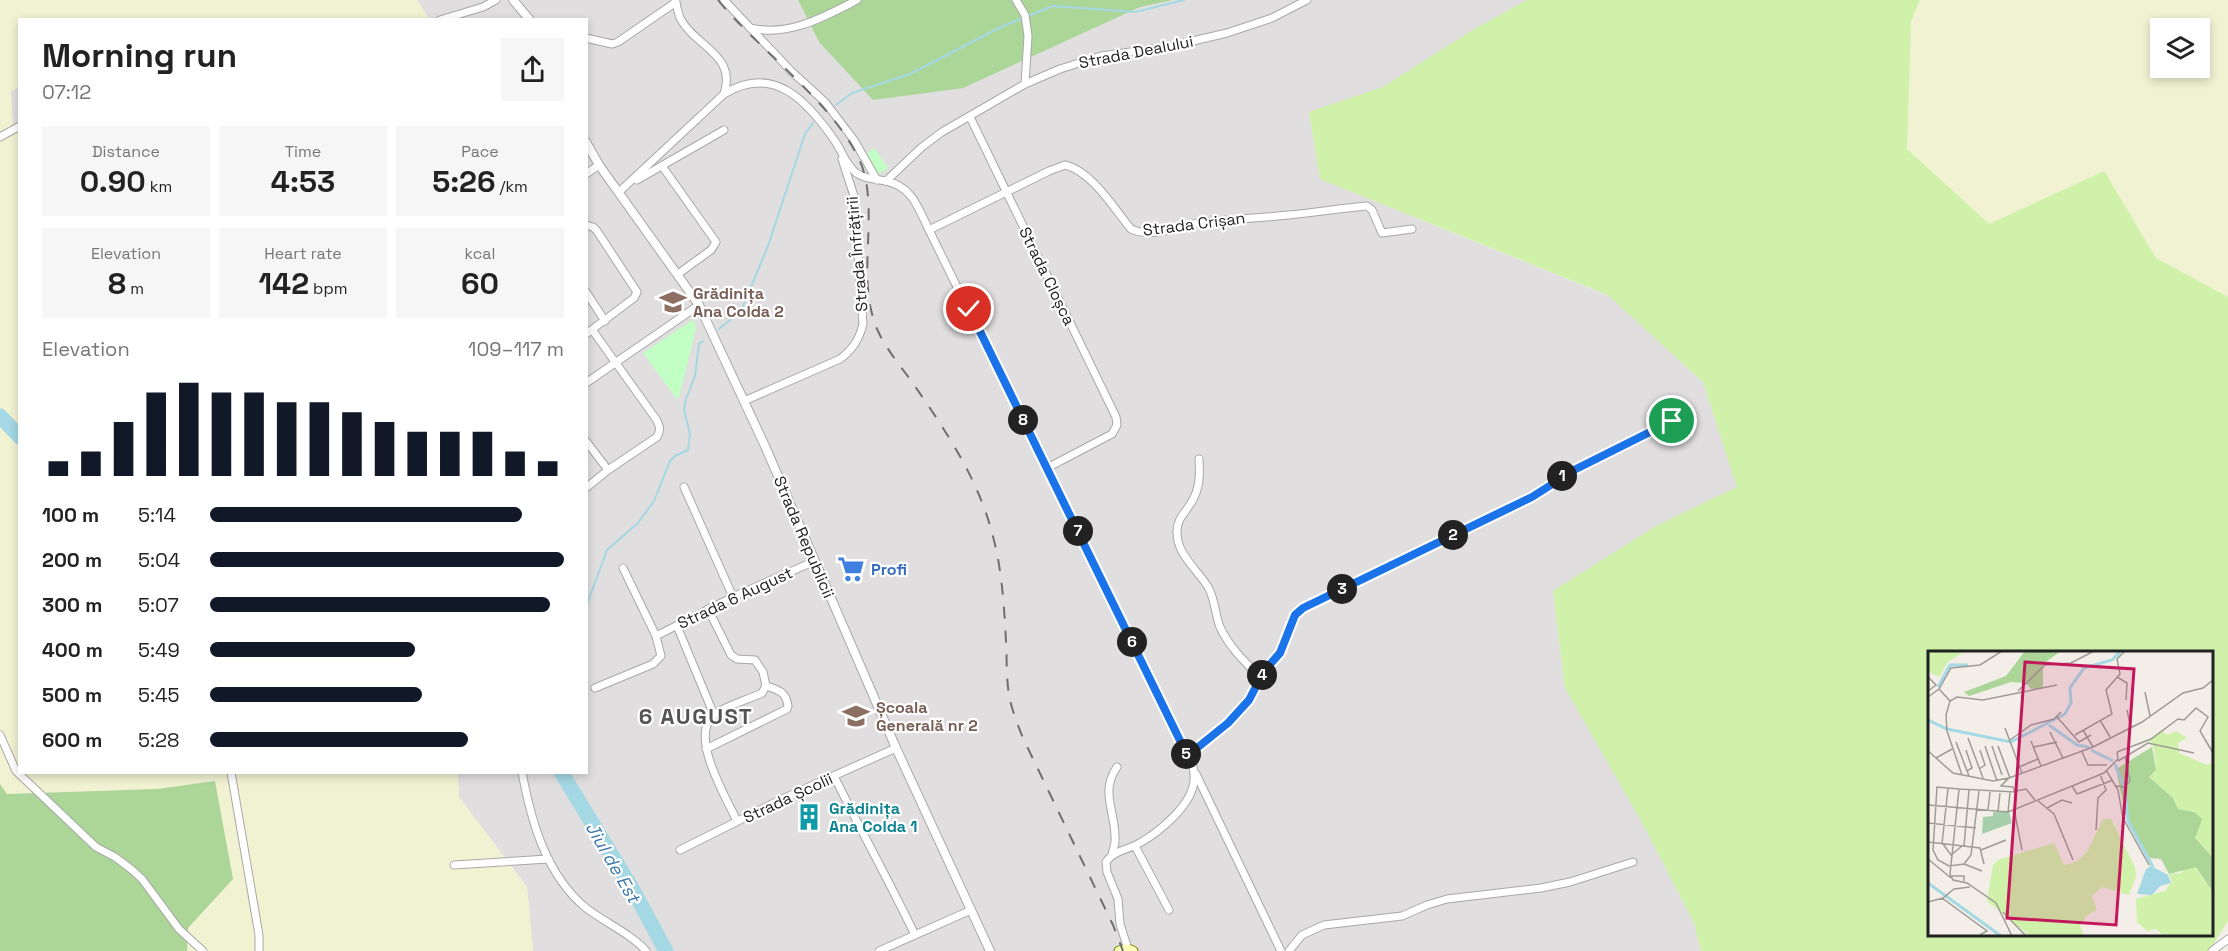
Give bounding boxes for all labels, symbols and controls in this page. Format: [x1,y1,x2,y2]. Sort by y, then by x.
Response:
map controls [2150,18,2210,78]
button: layers [2150,18,2210,78]
street label: Strada Dealului [1077,31,1195,73]
text: Morning run [42,35,237,77]
button: share [501,38,564,101]
text: 07:12 [42,79,91,105]
text: Distance [92,141,160,162]
text: Time [285,141,321,162]
text: Pace [461,141,499,162]
text: 0.90 [80,162,146,201]
text: 4:53 [271,162,335,201]
text: 5:26 [432,162,495,201]
text: km [146,176,172,197]
text: /km [495,176,528,197]
street label: Strada Înfrățirii [841,195,873,313]
street label: Strada Crișan [1142,207,1246,241]
street label: Strada Cloșca [1014,223,1080,329]
text: Elevation [91,243,161,264]
text: Heart rate [264,243,342,264]
text: kcal [465,243,495,264]
text: 8 [108,264,126,303]
text: 142 [259,264,309,303]
text: 60 [461,264,499,303]
text: m [126,278,144,299]
text: bpm [309,278,347,299]
place label: Grădinița Ana Colda 2 [693,283,784,322]
pin [943,283,994,334]
school or university icon: Grădinița Ana Colda 2 [658,287,688,317]
icon: check [952,292,985,325]
text: Elevation [42,336,130,362]
text: 109–117 m [468,336,564,362]
pin [1646,395,1697,446]
icon: arrive [1655,404,1688,437]
pin: 8 [1008,405,1038,435]
text: 8 [1018,409,1028,430]
pin: 1 [1547,461,1577,491]
text: 1 [1558,465,1566,486]
street label: Strada Republicii [769,473,839,601]
text: 100 m [42,502,99,528]
text: 5:14 [138,502,176,528]
pin: 7 [1063,516,1093,546]
text: 7 [1074,520,1082,541]
pin: 2 [1438,520,1468,550]
text: 2 [1448,524,1458,545]
text: 200 m [42,547,102,573]
text: 5:04 [138,547,180,573]
supermarket icon: Profi [836,554,866,584]
place label: Profi [871,559,907,580]
street label: Strada 6 August [674,562,796,634]
pin: 3 [1327,574,1357,604]
text: 3 [1337,578,1347,599]
text: 300 m [42,592,102,618]
text: 5:07 [138,592,179,618]
pin: 6 [1117,627,1147,657]
text: 6 [1127,631,1137,652]
text: 400 m [42,637,103,663]
text: 5:49 [138,637,180,663]
inset map [1928,651,2213,936]
pin: 4 [1247,660,1277,690]
text: 4 [1257,664,1267,685]
text: 500 m [42,682,102,708]
text: 5:45 [138,682,180,708]
place label: Școala Generală nr 2 [876,697,978,736]
school or university icon: Școala Generală nr 2 [841,701,871,731]
district label: 6 AUGUST [639,702,753,730]
text: 600 m [42,727,102,753]
text: 5:28 [138,727,180,753]
pin: 5 [1171,739,1201,769]
text: 5 [1181,743,1191,764]
street label: Strada Școlii [740,768,836,828]
place label: Grădinița Ana Colda 1 [829,798,917,837]
building icon: Grădinița Ana Colda 1 [794,802,824,832]
water label: Jiul de Est [581,817,646,908]

